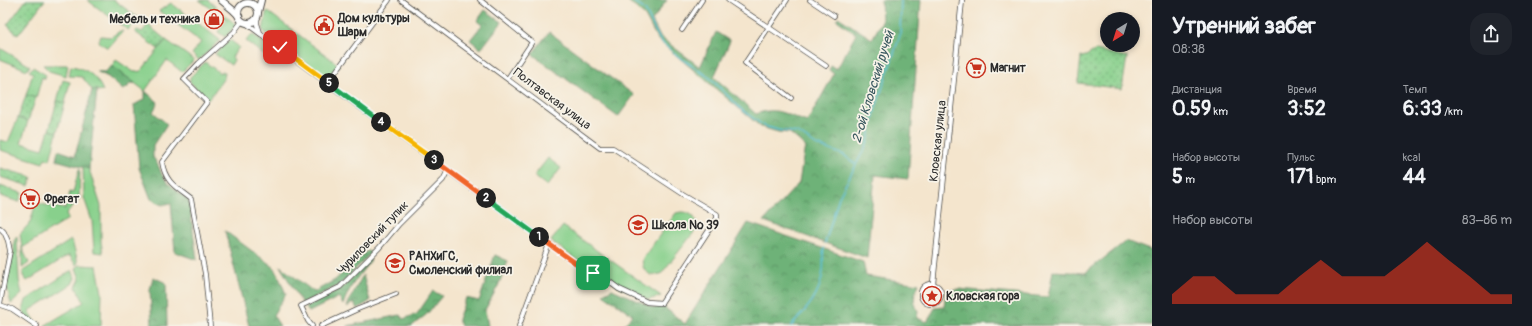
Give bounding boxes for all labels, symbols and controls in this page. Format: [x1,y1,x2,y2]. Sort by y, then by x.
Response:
shop icon: Мебель и техника [203,8,225,30]
place label: Дом культуры Шарм [337,11,410,40]
place label: Мебель и техника [109,12,200,27]
north arrow [1100,12,1140,52]
map controls [1100,12,1140,52]
text: Утренний забег [1172,12,1316,40]
button: share [1470,13,1512,55]
public building icon: Дом культуры Шарм [313,14,335,36]
water label: 2-ой Кловский ручей [848,28,898,145]
pin [263,30,297,64]
icon: check [269,36,291,58]
text: 08:38 [1172,41,1205,57]
supermarket icon: Магнит [965,57,987,79]
place label: Магнит [990,61,1027,76]
street label: Полтавская улица [510,65,594,133]
pin: 5 [319,73,339,93]
text: 5 [326,76,332,89]
text: Дистанция [1172,83,1222,96]
text: Время [1287,83,1317,96]
text: Темп [1403,83,1427,96]
text: 0.59 [1172,96,1211,121]
text: 3:52 [1287,96,1326,121]
text: 6:33 [1403,96,1442,121]
street label: Кловская улица [926,99,950,182]
text: km [1211,105,1228,118]
text: /km [1442,105,1463,118]
pin: 4 [371,112,391,132]
text: 4 [378,115,384,128]
pin: 3 [424,150,444,170]
text: Набор высоты [1172,151,1240,164]
text: Пульс [1287,151,1315,164]
text: kcal [1403,151,1421,164]
text: 3 [431,153,437,166]
text: 5 [1172,164,1183,189]
text: 171 [1287,164,1314,189]
text: 44 [1403,164,1426,189]
text: m [1183,173,1195,186]
text: bpm [1314,173,1336,186]
supermarket icon: Фрегат [19,188,41,210]
pin: 2 [476,188,496,208]
text: 2 [483,191,489,204]
place label: Фрегат [43,192,80,207]
street label: Чуриловский тупик [334,198,412,278]
text: Набор высоты [1172,212,1253,228]
text: 83–86 m [1462,212,1512,228]
school or university icon: Школа № 39 [627,214,649,236]
place label: Школа № 39 [651,218,719,233]
pin: 1 [529,227,549,247]
text: 1 [537,230,541,243]
place label: РАНХиГС, Смоленский филиал [409,249,512,278]
school or university icon: РАНХиГС, Смоленский филиал [384,252,406,274]
pin [576,256,610,290]
icon: arrive [582,262,604,284]
place icon: Кловская гора [921,285,943,307]
place label: Кловская гора [946,289,1020,304]

